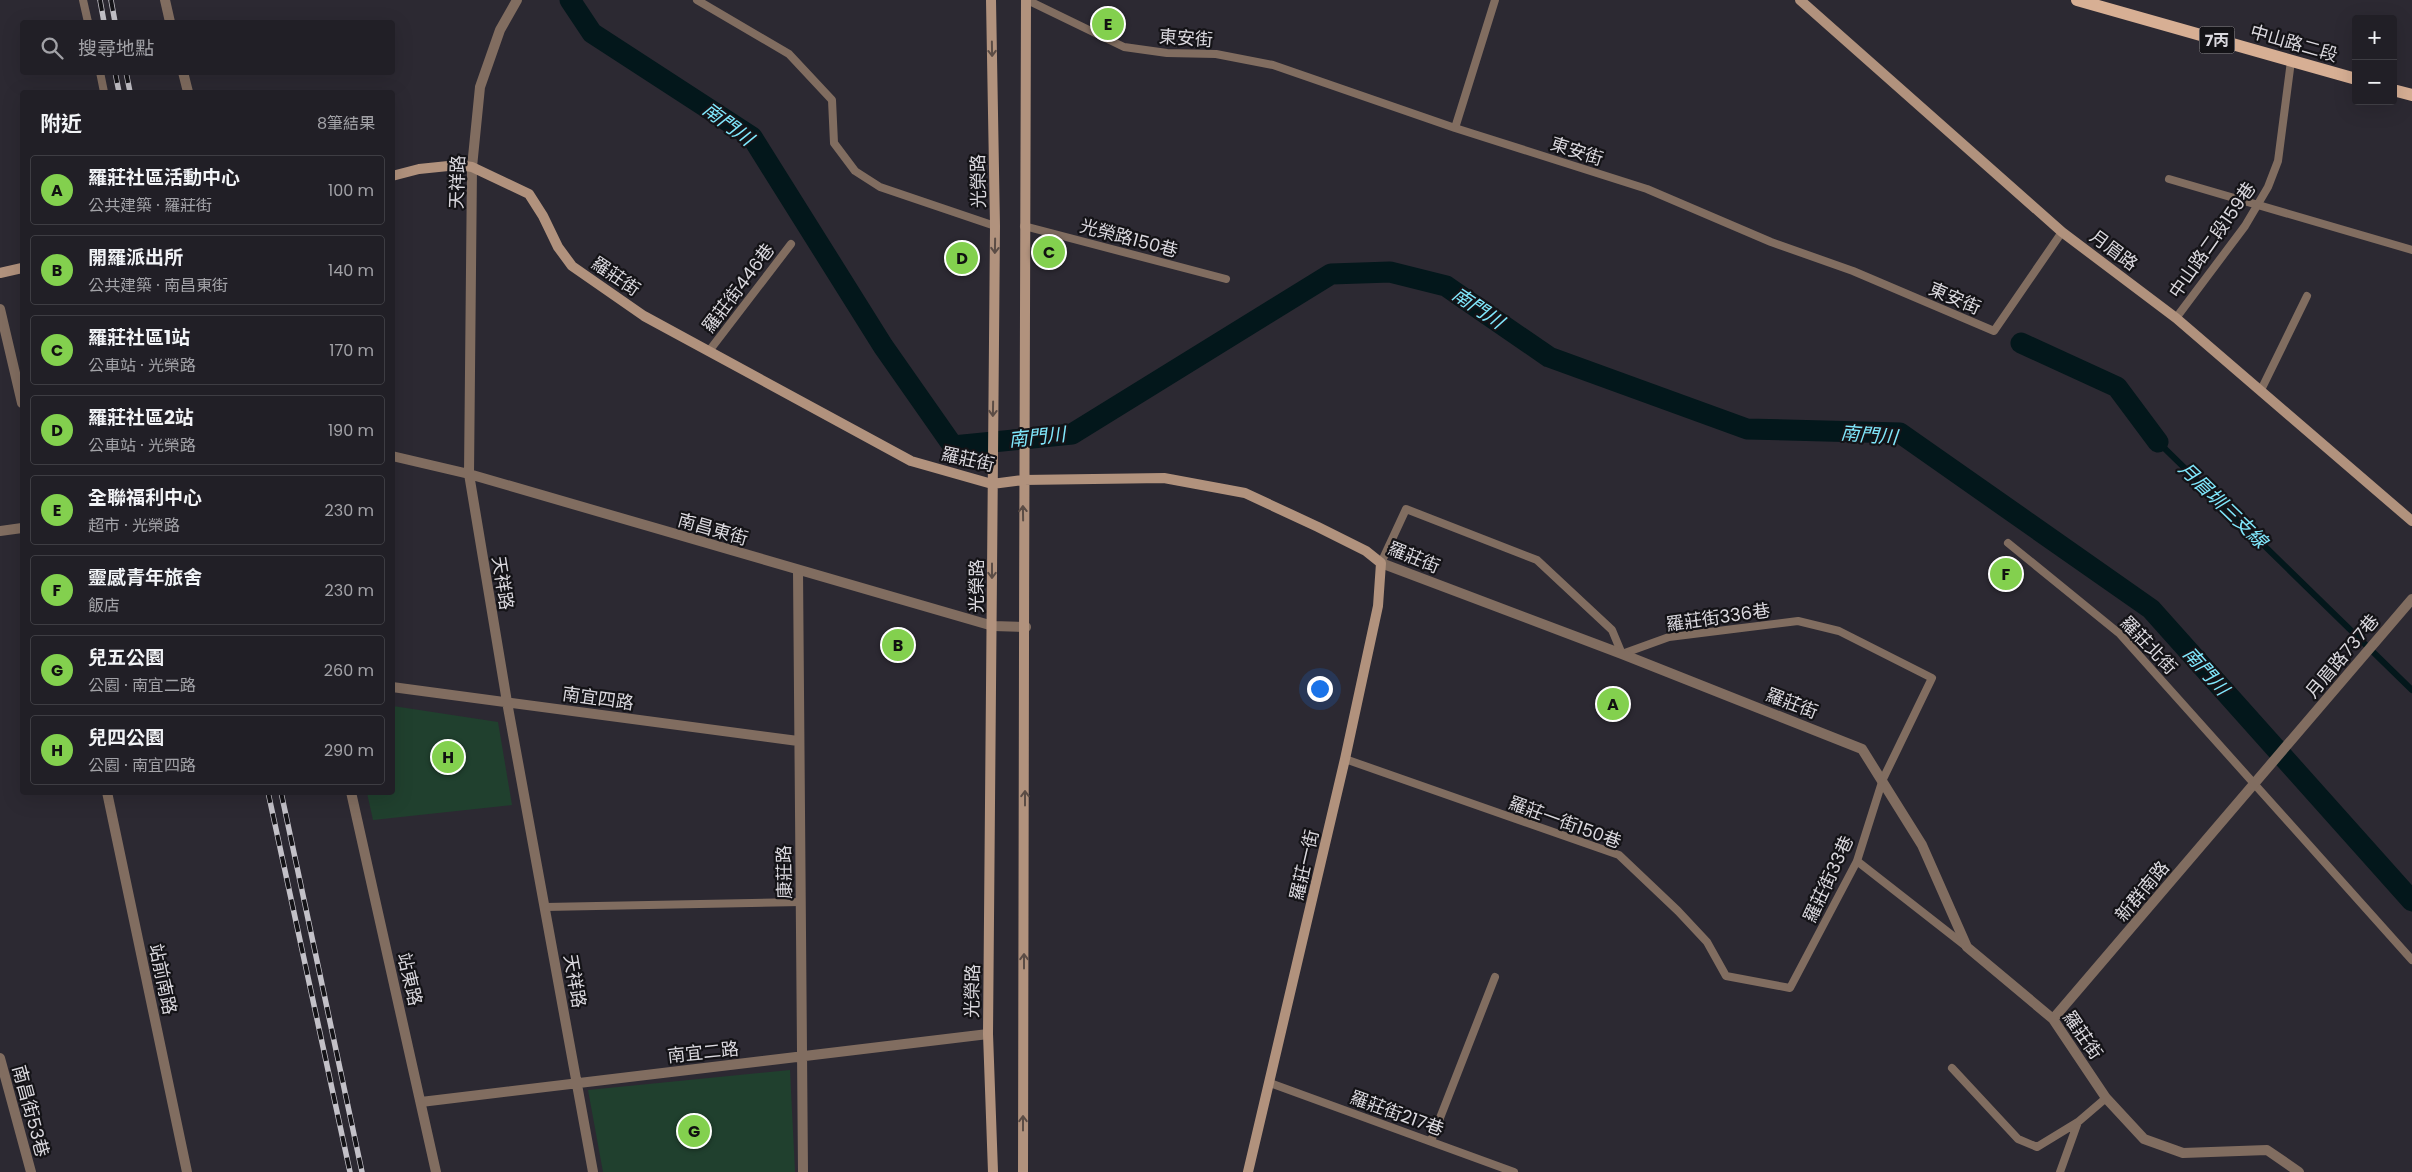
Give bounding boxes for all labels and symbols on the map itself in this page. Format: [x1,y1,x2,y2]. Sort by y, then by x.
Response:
pin: E [1092,5,1124,43]
street label: 中山路二段 [2247,19,2341,67]
street label: 東安街 [1158,24,1214,52]
road number: 7丙 [2200,26,2234,54]
one-way arrow [987,40,996,56]
water label: 南門川 [697,96,760,153]
street label: 東安街 [1547,131,1607,171]
street label: 光榮路 [965,154,991,208]
street label: 天祥路 [444,155,470,209]
street label: 中山路二段159巷 [2163,177,2261,303]
street label: 光榮路150巷 [1077,213,1181,263]
street label: 月眉路 [2085,224,2143,276]
pin: C [1033,233,1065,271]
street label: 羅莊街446巷 [696,238,780,338]
one-way arrow [990,238,1000,254]
pin: D [946,239,978,277]
street label: 羅莊街 [587,251,645,301]
street label: 東安街 [1925,276,1985,320]
water label: 南門川 [1447,281,1511,336]
one-way arrow [988,400,998,416]
water label: 南門川 [1839,419,1901,451]
water label: 南門川 [1007,420,1069,453]
street label: 羅莊街 [939,441,997,477]
water label: 月眉圳三支線 [2173,456,2275,556]
one-way arrow [1018,506,1028,522]
street label: 南昌東街 [675,507,751,551]
street label: 羅莊街 [1384,535,1444,579]
street label: 天祥路 [486,554,520,612]
pin: F [1990,555,2022,593]
street label: 光榮路 [964,559,989,613]
one-way arrow [987,562,997,579]
street label: 羅莊街336巷 [1664,597,1772,637]
street label: 月眉路737巷 [2300,609,2384,703]
street label: 羅莊北街 [2115,610,2183,680]
pin: B [882,626,914,664]
water label: 南門川 [2177,641,2236,703]
your location [1307,676,1333,702]
street label: 南宜四路 [561,681,635,715]
street label: 羅莊街 [1762,682,1822,724]
pin: A [1597,685,1629,723]
pin: H [432,738,464,776]
street label: 羅莊一街150巷 [1505,790,1625,854]
one-way arrow [1020,791,1030,807]
street label: 羅莊一街 [1284,827,1324,903]
street label: 羅莊街33巷 [1797,831,1859,927]
street label: 康莊路 [771,845,797,899]
street label: 新群南路 [2109,855,2175,927]
street label: 站前南路 [143,941,183,1017]
street label: 站東路 [392,950,428,1008]
street label: 天祥路 [558,952,592,1010]
one-way arrow [1019,953,1029,970]
street label: 光榮路 [959,964,985,1018]
street label: 羅莊街 [2057,1006,2109,1064]
street label: 南宜二路 [666,1036,740,1068]
street label: 南昌街53巷 [7,1062,55,1160]
street label: 羅莊街217巷 [1347,1085,1447,1141]
pin: G [678,1112,710,1150]
one-way arrow [1018,1116,1028,1132]

